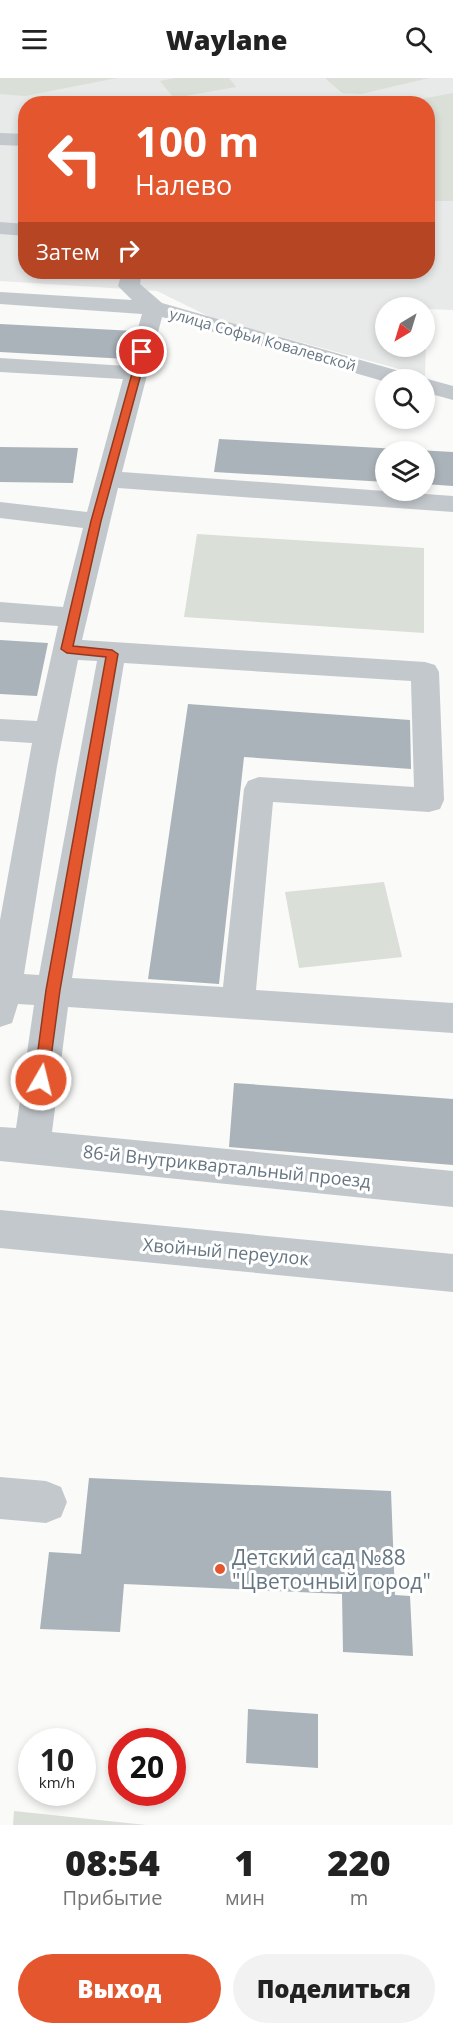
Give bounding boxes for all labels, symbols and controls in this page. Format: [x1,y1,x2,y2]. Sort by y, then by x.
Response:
text: Waylane [166,21,287,58]
icon: menu [18,23,51,56]
icon: search [402,23,435,56]
text: 100 m [135,112,259,169]
icon: left [36,120,114,198]
text: Налево [135,166,232,203]
icon: right [112,234,145,267]
text: Затем [36,236,100,266]
north arrow [375,297,435,357]
map controls [375,297,435,501]
street label: улица Софьи Ковалевской [167,303,359,375]
pin [116,326,167,377]
icon: arrive [125,335,158,368]
button: search [375,369,435,429]
button: layers [375,441,435,501]
position arrow [9,1048,73,1112]
street label: 86-й Внутриквартальный проезд [82,1139,372,1193]
street label: Хвойный переулок [142,1232,311,1270]
place label: Детский сад №88 "Цветочный город" [232,1543,431,1595]
marker: Детский сад №88 "Цветочный город" [213,1562,227,1576]
speed limit sign: 20 [108,1728,186,1806]
text: 10 [40,1739,74,1780]
text: km/h [39,1772,75,1792]
text: 08:54 [65,1838,160,1887]
text: 1 [234,1838,255,1887]
text: 220 [327,1838,391,1887]
text: Прибытие [62,1884,163,1911]
text: мин [225,1884,265,1911]
text: m [350,1884,368,1911]
button: Выход [18,1954,221,2023]
button: Поделиться [233,1954,435,2023]

